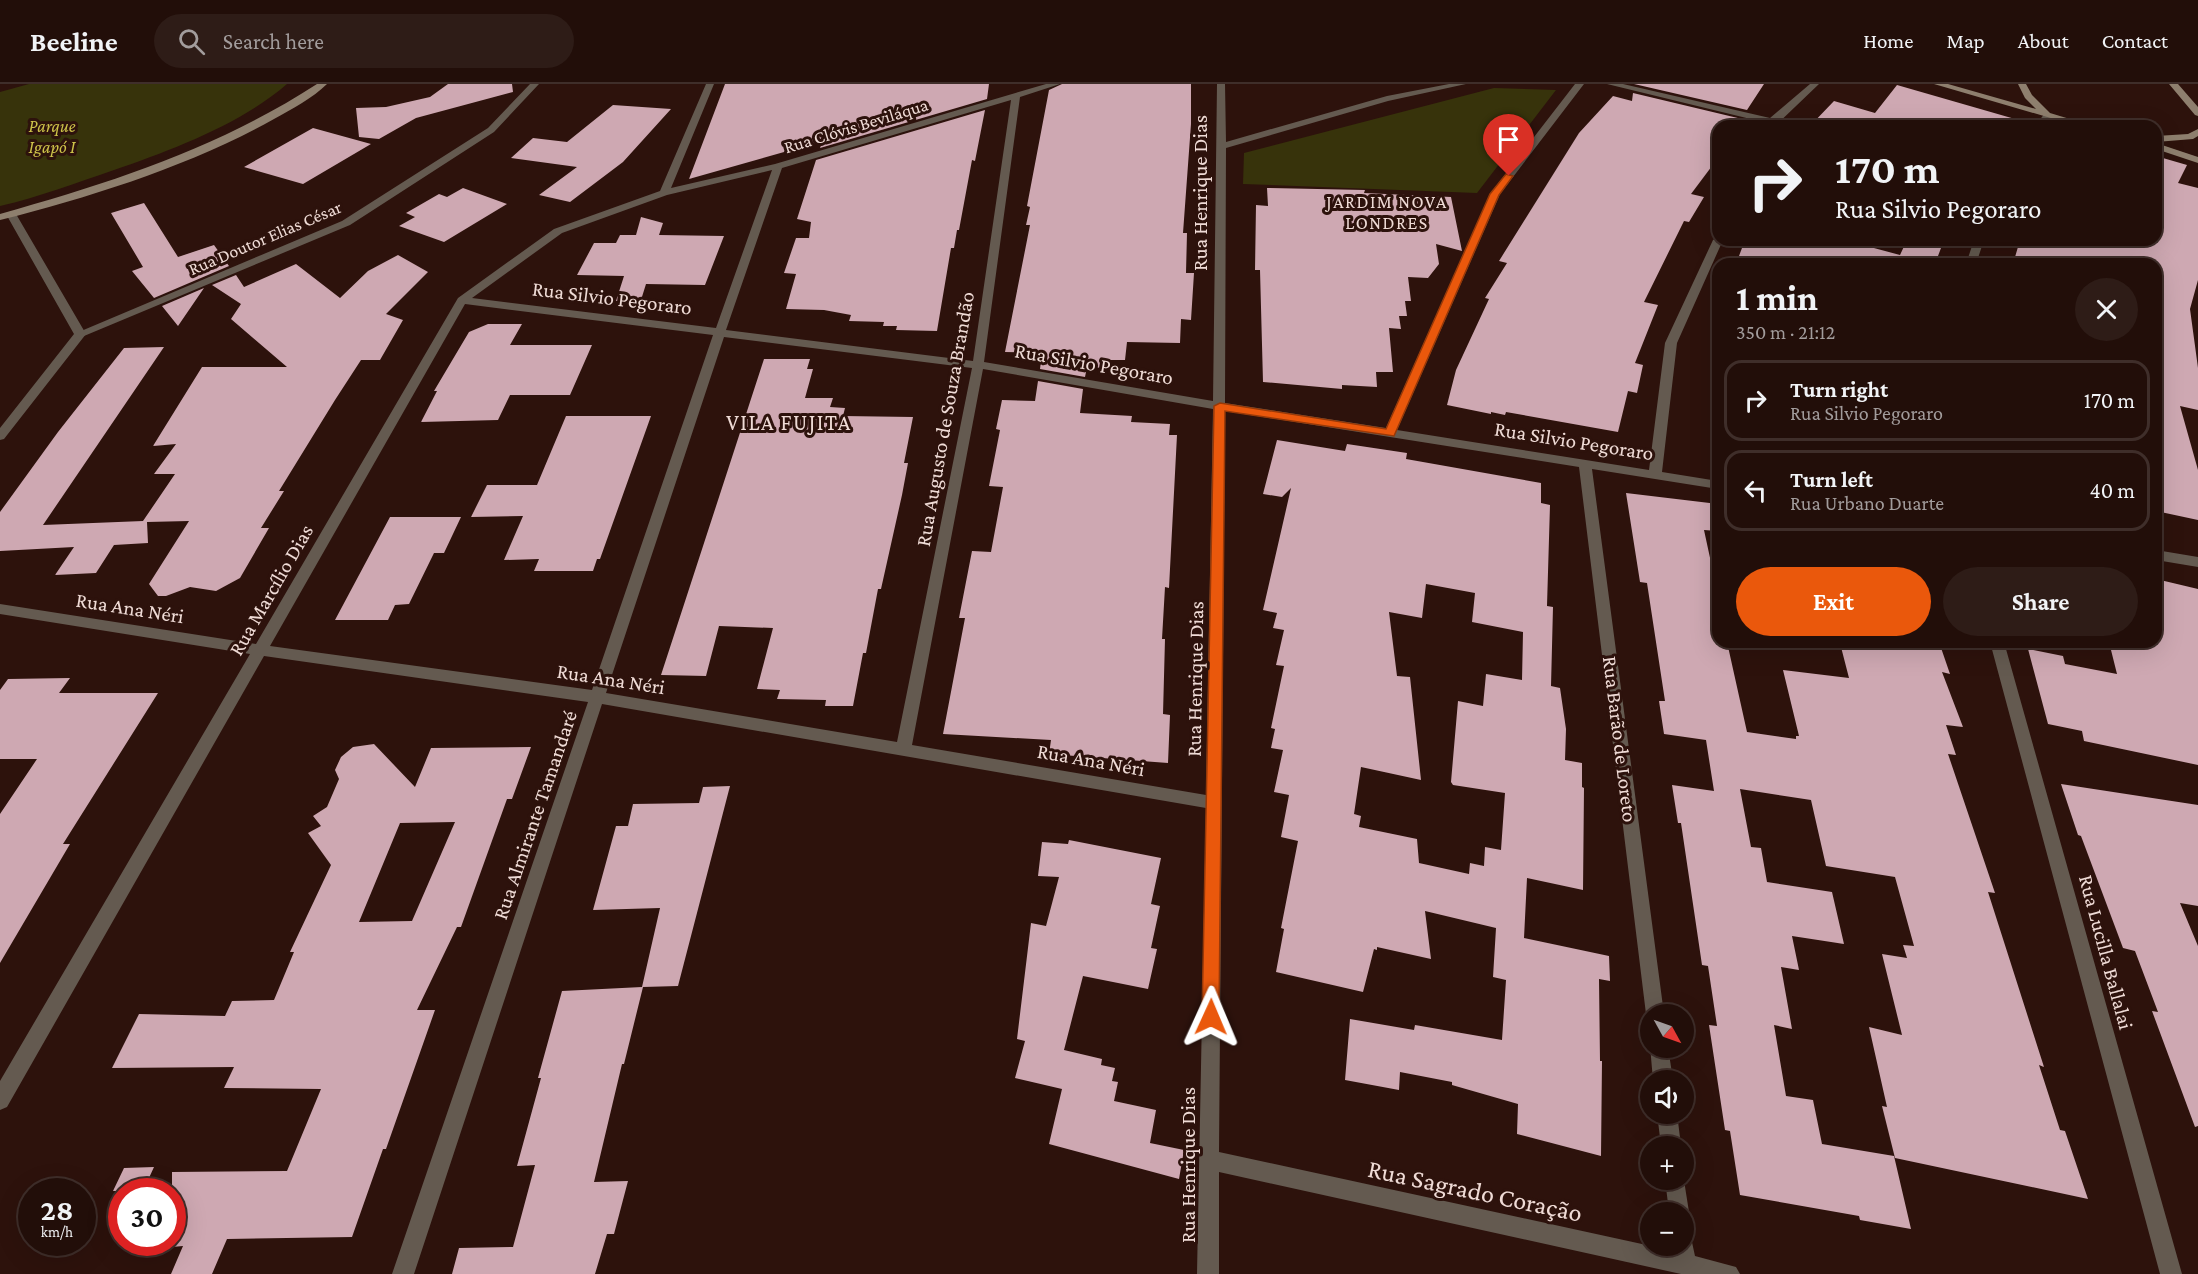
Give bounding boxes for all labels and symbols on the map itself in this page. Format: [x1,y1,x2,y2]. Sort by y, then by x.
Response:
street label: Rua Clóvis Beviláqua [782,95,930,157]
pin [1483,114,1534,176]
street label: Rua Henrique Dias [1188,115,1212,271]
park label: Parque Igapó I [29,116,76,157]
district label: JARDIM NOVA LONDRES [1324,192,1448,233]
street label: Rua Doutor Elias César [186,196,345,279]
street label: Rua Silvio Pegoraro [531,276,693,320]
street label: Rua Augusto de Souza Brandão [911,290,979,548]
street label: Rua Silvio Pegoraro [1013,338,1175,390]
district label: VILA FUJITA [726,410,852,435]
street label: Rua Silvio Pegoraro [1493,417,1655,465]
street label: Rua Marcílio Dias [224,520,318,660]
street label: Rua Ana Néri [74,588,186,628]
street label: Rua Henrique Dias [1182,601,1208,757]
street label: Rua Barão de Loreto [1598,655,1642,823]
street label: Rua Ana Néri [555,659,667,699]
street label: Rua Almirante Tamandaré [488,707,582,923]
street label: Rua Ana Néri [1035,739,1147,781]
street label: Rua Lucilla Ballalai [2074,872,2138,1032]
position arrow [1179,985,1243,1049]
north arrow [1640,1004,1694,1058]
street label: Rua Henrique Dias [1176,1087,1200,1243]
street label: Rua Sagrado Coração [1365,1154,1585,1228]
speed limit sign: 30 [108,1178,186,1256]

